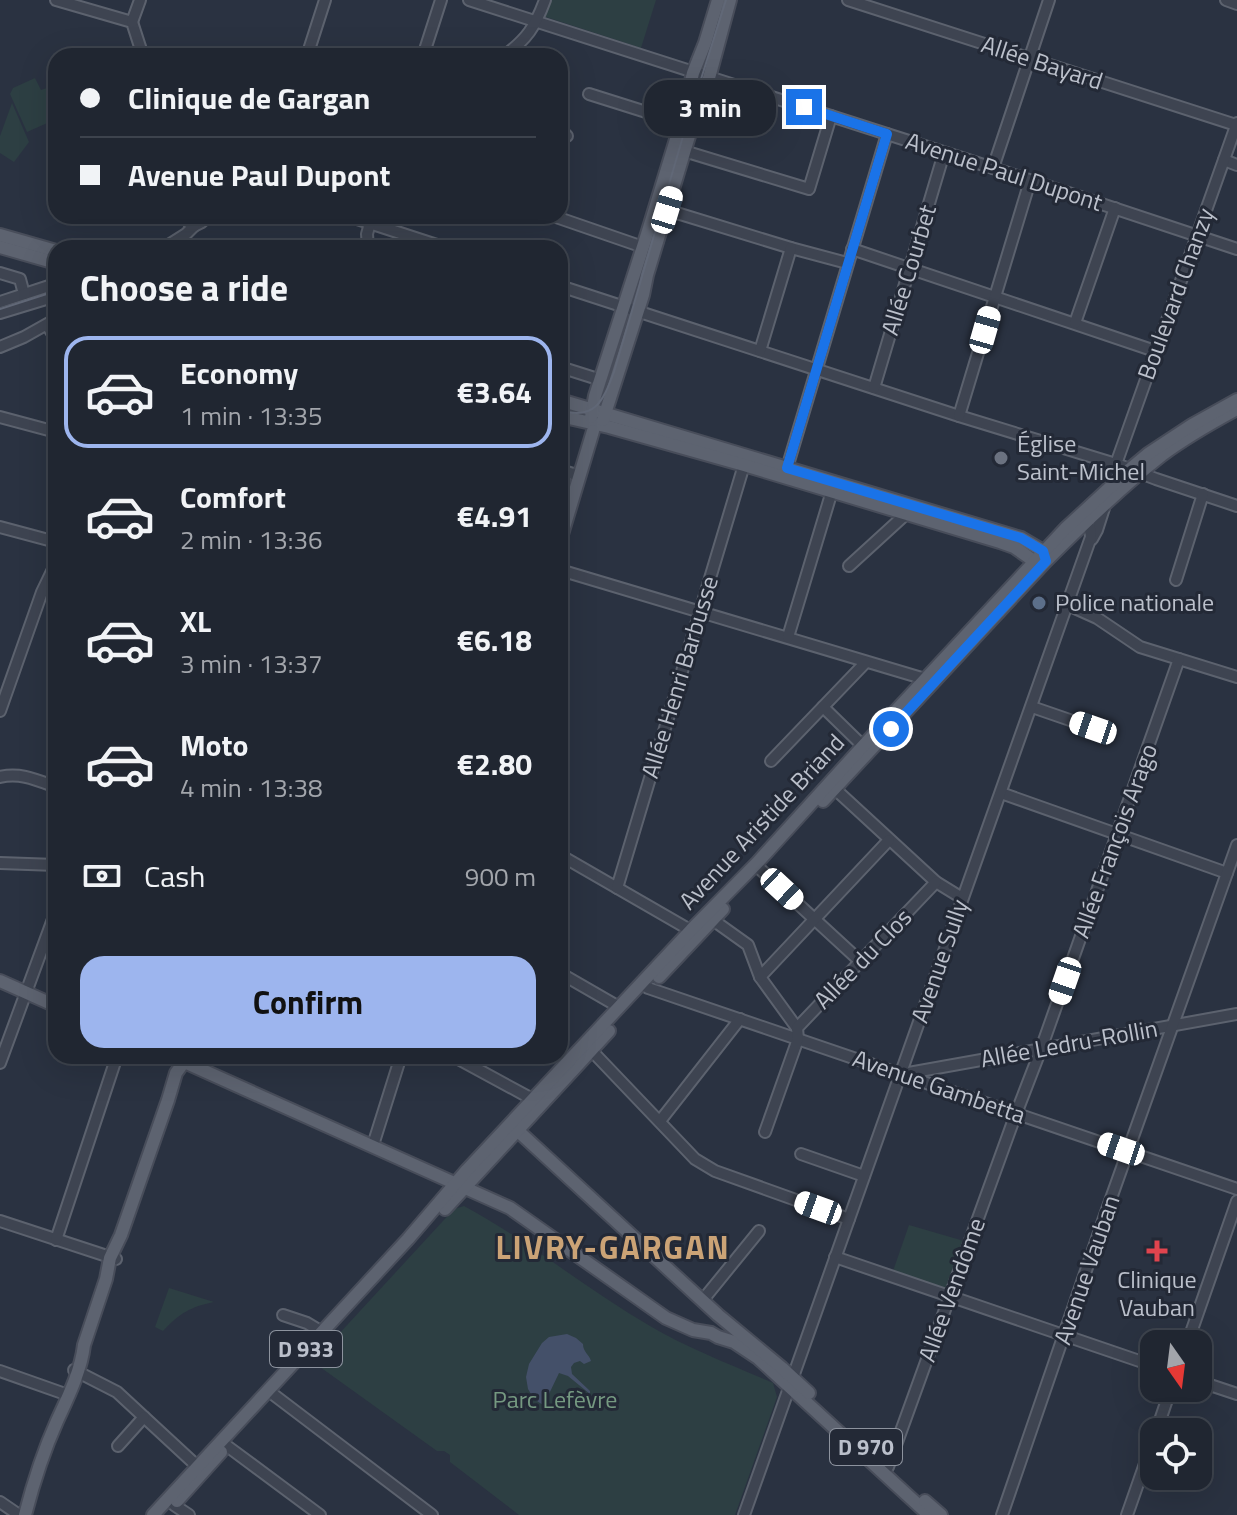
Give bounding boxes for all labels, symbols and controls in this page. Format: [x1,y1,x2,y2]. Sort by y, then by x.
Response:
street label: Allée Bayard [977,26,1108,99]
text: Clinique de Gargan [128,75,370,121]
callout: 3 min [644,79,776,135]
text: 3 min [678,88,742,127]
route end [786,89,822,125]
street label: Avenue Paul Dupont [901,122,1108,220]
text: Avenue Paul Dupont [128,152,390,198]
car [649,184,685,236]
street label: Allée Courbet [871,200,945,339]
street label: Boulevard Chanzy [1127,202,1223,385]
text: Choose a ride [80,260,288,315]
car [967,304,1003,356]
text: Economy [180,350,298,396]
icon: car [84,356,156,428]
text: €3.64 [457,369,532,415]
text: 1 min · 13:35 [180,396,323,435]
place label: Église Saint-Michel [1017,425,1145,489]
marker: Église Saint-Michel [992,449,1010,467]
text: Comfort [180,474,286,520]
icon: car [84,480,156,552]
text: €4.91 [457,493,532,539]
text: 2 min · 13:36 [180,520,323,559]
street label: Allée Henri Barbusse [631,571,727,782]
place label: Police nationale [1055,584,1214,620]
marker: Police nationale [1030,594,1048,612]
text: XL [180,598,211,644]
icon: car [84,604,156,676]
text: €6.18 [457,617,532,663]
text: 3 min · 13:37 [180,644,323,683]
car [1066,709,1120,747]
route start [873,711,909,747]
text: Moto [180,722,248,768]
street label: Avenue Aristide Briand [670,725,853,917]
icon: car [84,728,156,800]
street label: Allée François Arago [1062,738,1166,943]
text: €2.80 [457,741,532,787]
text: 4 min · 13:38 [180,768,323,807]
text: Cash [144,853,205,899]
icon: cash [80,854,124,898]
text: 900 m [465,857,536,896]
car [756,864,808,914]
street label: Avenue Sully [901,894,977,1027]
street label: Allée du Clos [805,900,920,1017]
car [1046,954,1084,1008]
button: Confirm [80,956,536,1048]
street label: Allée Ledru-Rollin [977,1010,1160,1076]
street label: Avenue Gambetta [848,1040,1031,1133]
car [1094,1130,1148,1168]
car [791,1189,845,1227]
street label: Avenue Vauban [1044,1190,1128,1349]
street label: Allée Vendôme [908,1213,994,1367]
district label: LIVRY-GARGAN [495,1223,731,1271]
marker: Clinique Vauban [1146,1240,1168,1262]
place label: Clinique Vauban [1117,1261,1197,1325]
north arrow [1140,1330,1212,1402]
map controls [1140,1330,1212,1490]
road number: D 933 [270,1331,342,1367]
park label: Parc Lefèvre [493,1381,617,1417]
button: locate [1140,1418,1212,1490]
road number: D 970 [830,1429,902,1465]

